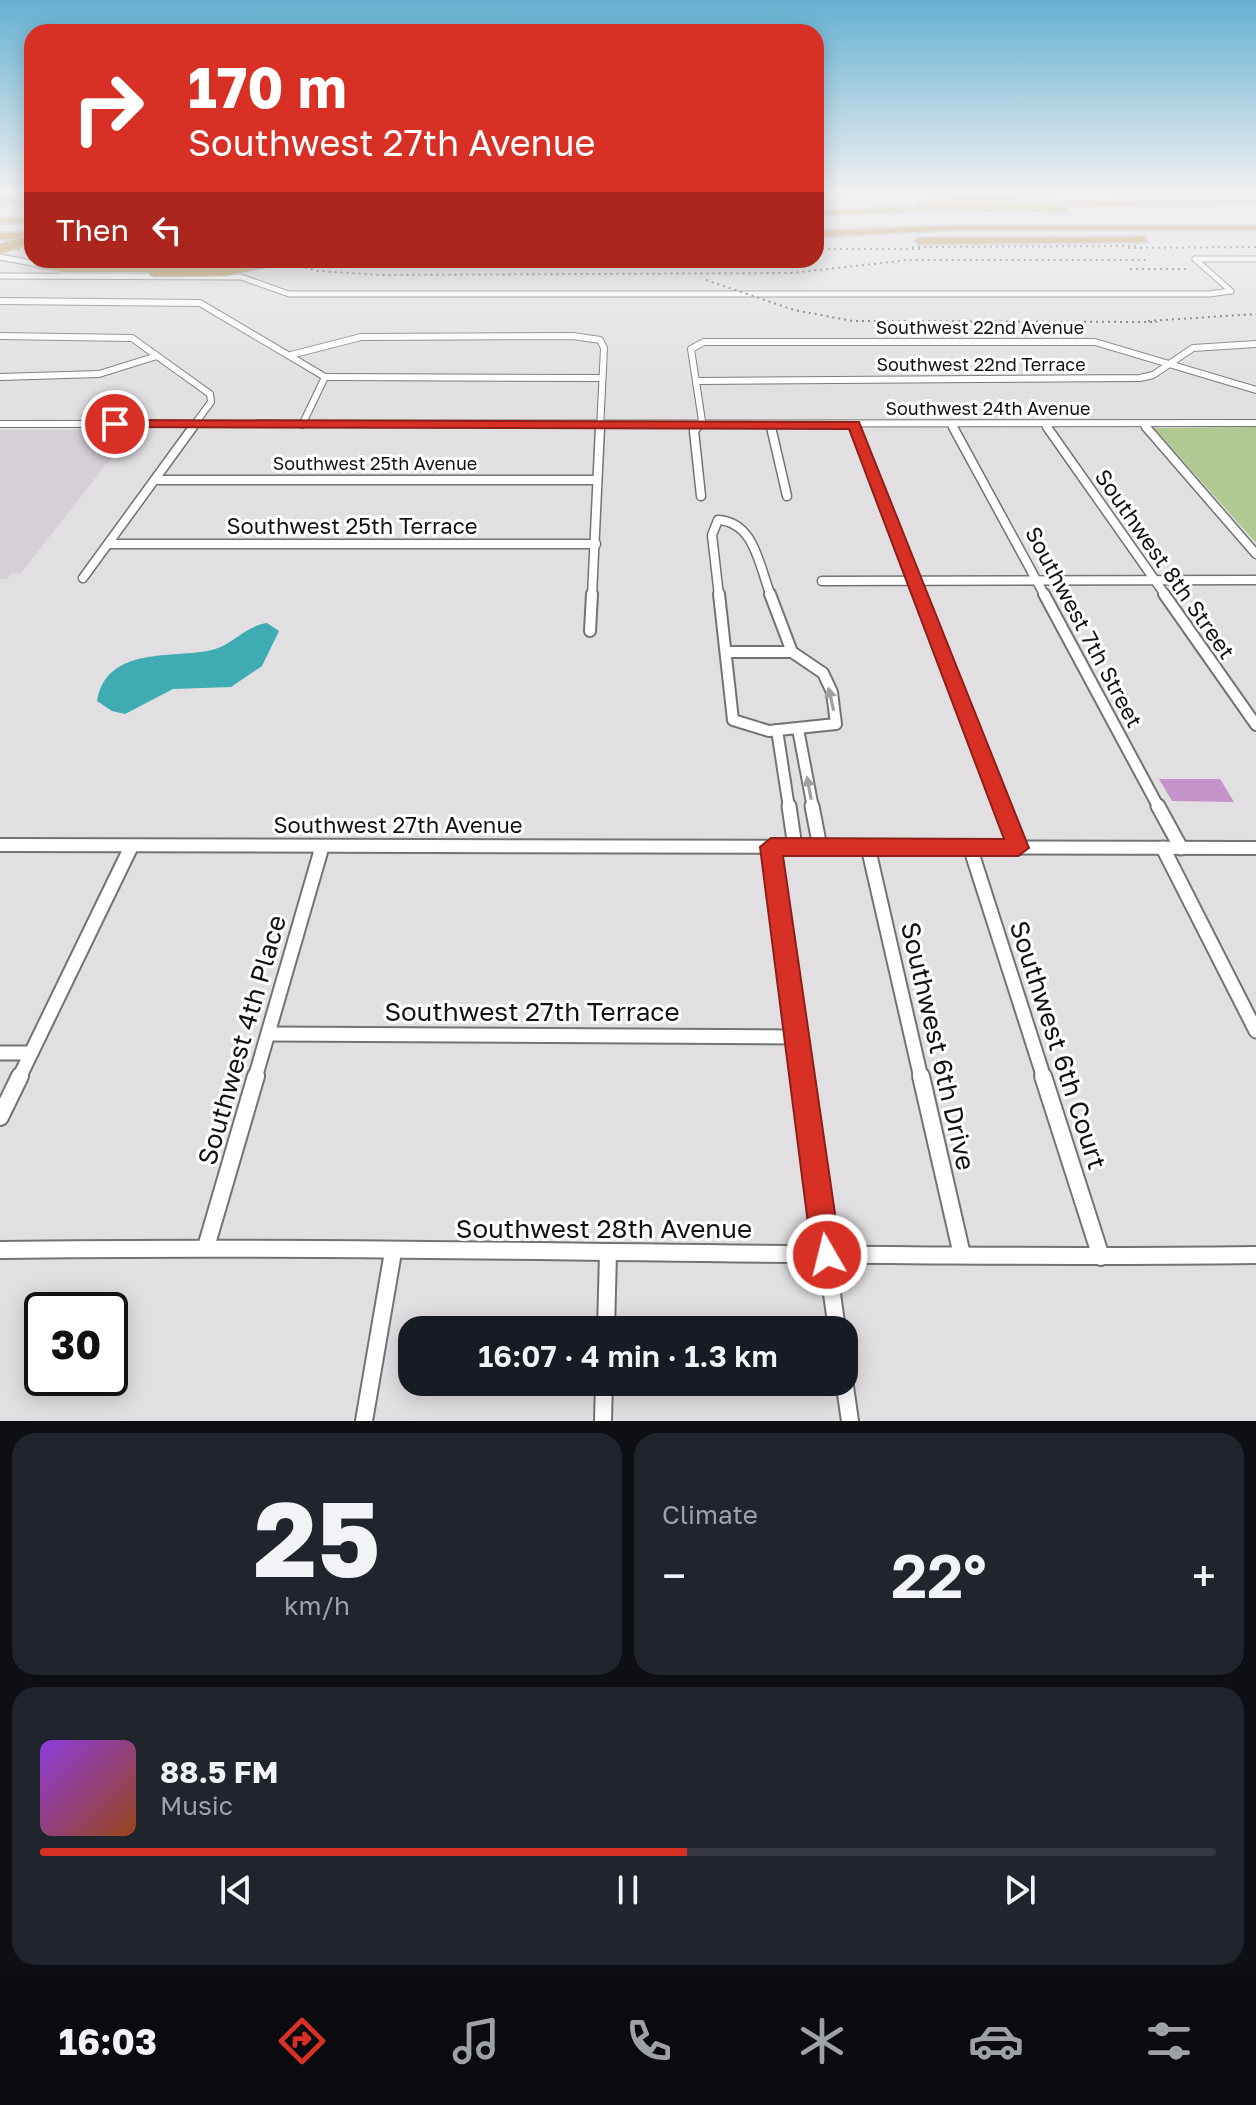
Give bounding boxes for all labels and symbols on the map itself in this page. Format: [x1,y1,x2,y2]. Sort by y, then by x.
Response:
street label: Southwest 22nd Avenue [876,316,1084,338]
street label: Southwest 22nd Terrace [876,353,1086,375]
pin [81,390,149,458]
street label: Southwest 24th Avenue [885,397,1091,419]
street label: Southwest 25th Avenue [273,452,477,474]
street label: Southwest 8th Street [1090,464,1241,664]
street label: Southwest 25th Terrace [227,512,477,539]
street label: Southwest 7th Street [1020,522,1149,732]
one-way arrow [825,686,837,711]
one-way arrow [802,775,815,800]
street label: Southwest 27th Avenue [274,811,522,838]
street label: Southwest 4th Place [191,911,292,1168]
street label: Southwest 6th Court [1004,917,1113,1173]
street label: Southwest 6th Drive [895,919,982,1173]
street label: Southwest 27th Terrace [384,996,680,1027]
street label: Southwest 28th Avenue [456,1213,752,1244]
position arrow [785,1213,869,1297]
speed limit sign: 30 [24,1292,128,1396]

